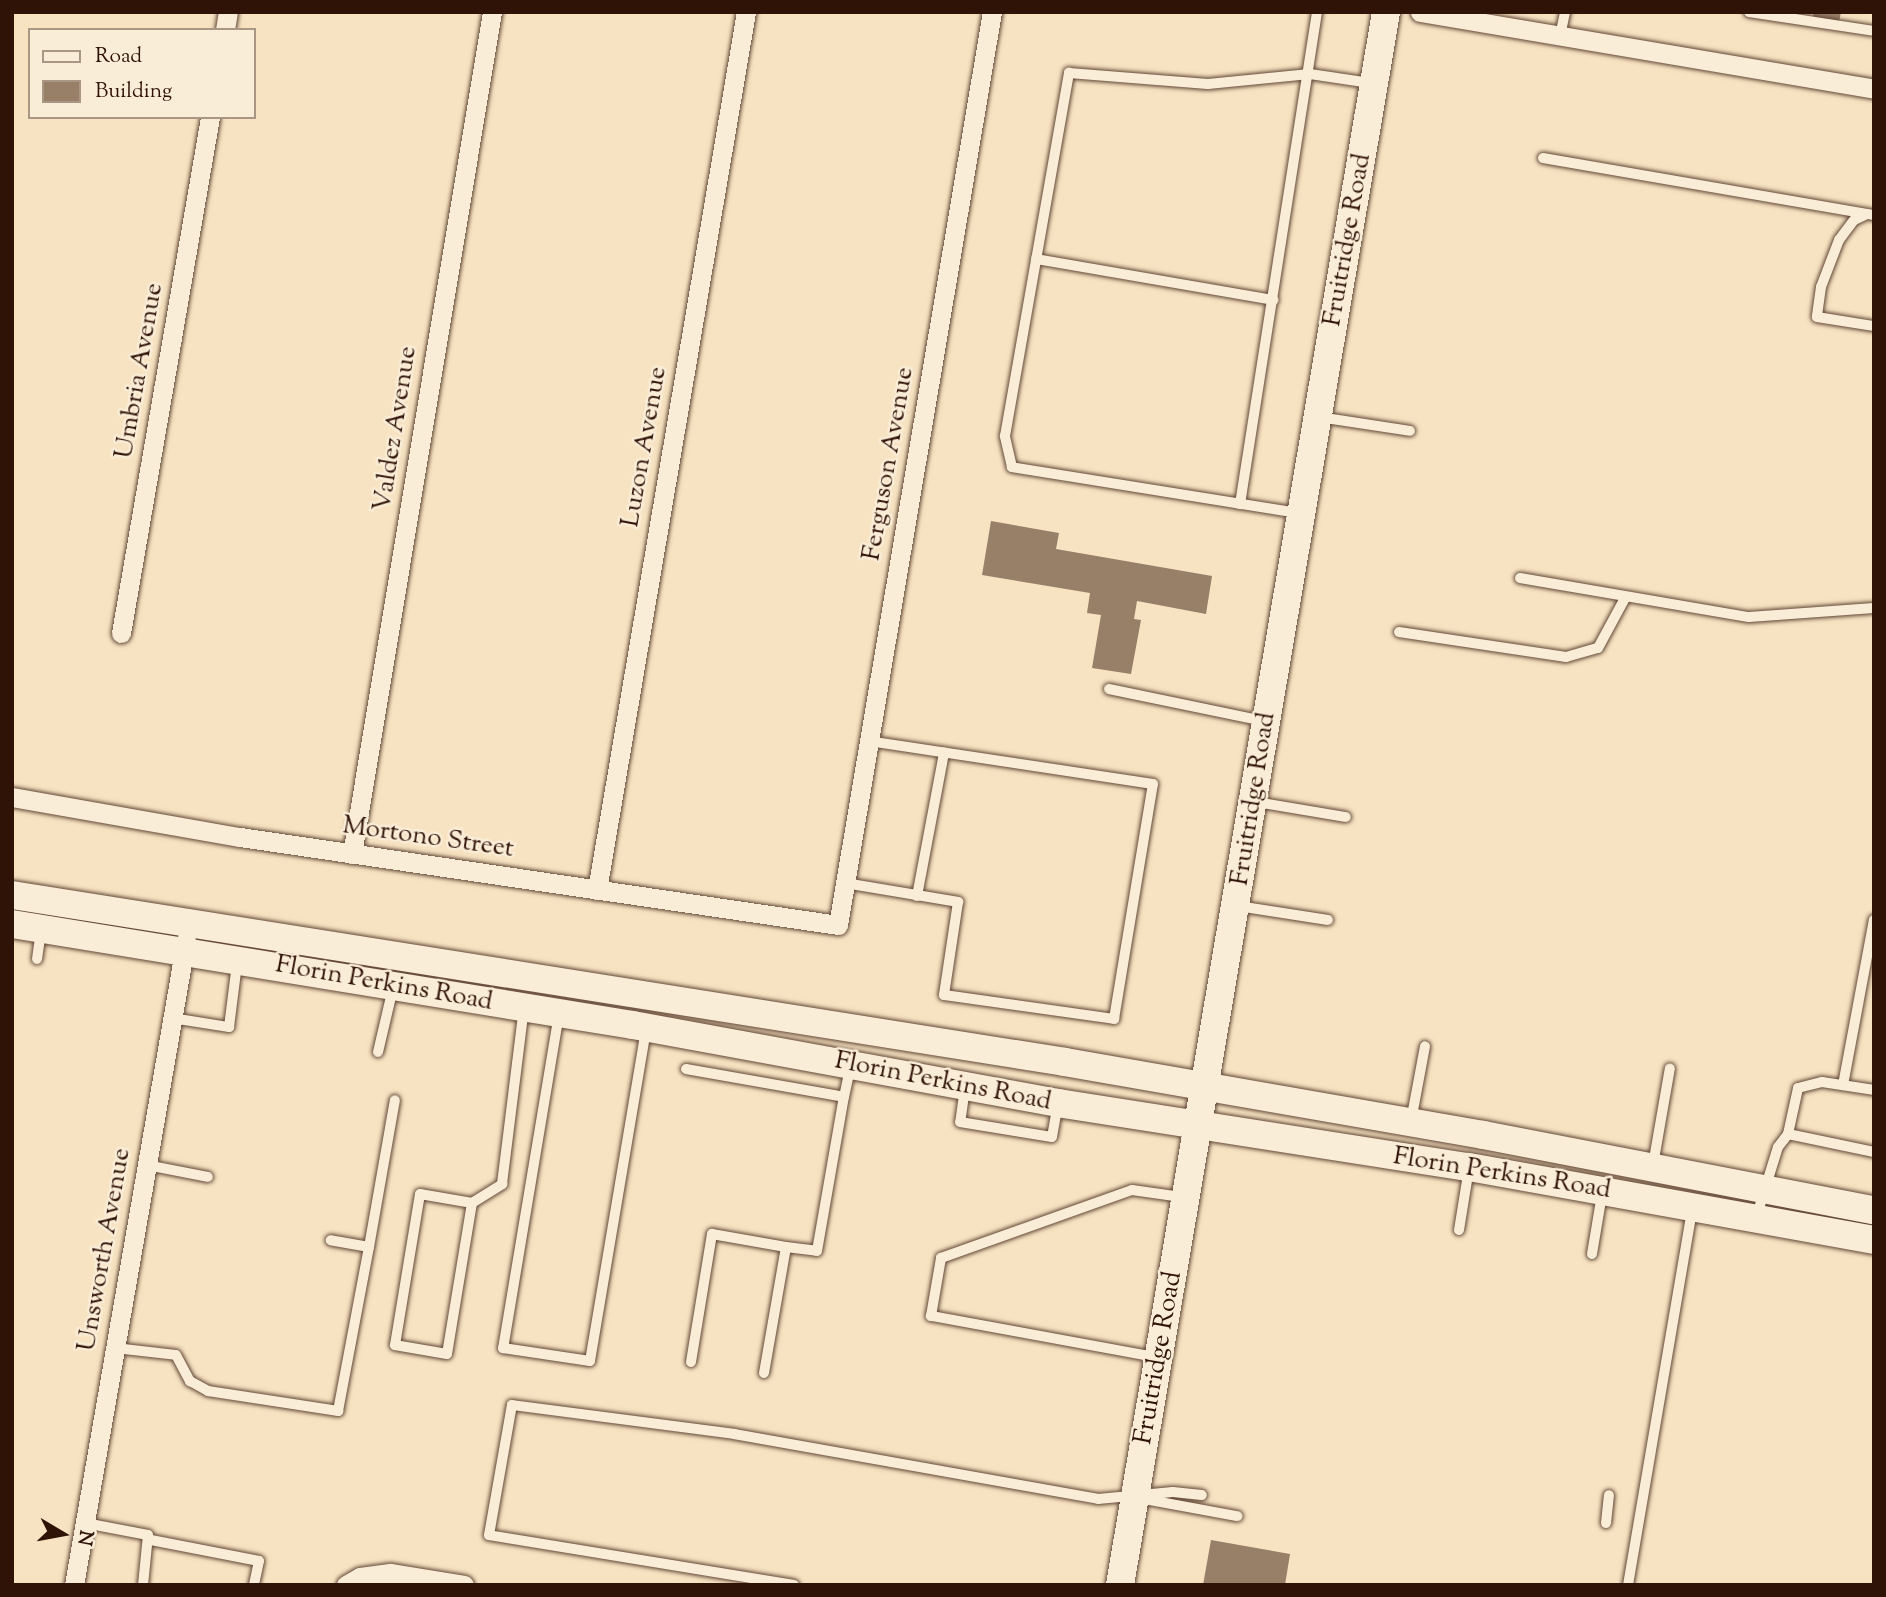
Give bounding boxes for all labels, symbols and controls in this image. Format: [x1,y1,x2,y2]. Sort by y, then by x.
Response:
legend [28,28,256,119]
text: Road [95,42,142,72]
text: Building [95,77,172,107]
street label: Fruitridge Road [1317,151,1379,329]
street label: Umbria Avenue [109,281,171,461]
street label: Valdez Avenue [368,344,424,514]
street label: Luzon Avenue [616,364,674,530]
street label: Ferguson Avenue [857,365,921,563]
street label: Fruitridge Road [1225,710,1283,888]
street label: Mortono Street [340,811,516,865]
street label: Florin Perkins Road [273,950,495,1018]
street label: Florin Perkins Road [832,1046,1054,1118]
street label: Florin Perkins Road [1391,1141,1613,1207]
street label: Unsworth Avenue [72,1146,138,1354]
street label: Fruitridge Road [1128,1269,1190,1447]
north arrow [28,1499,98,1569]
text: N [70,1528,99,1548]

